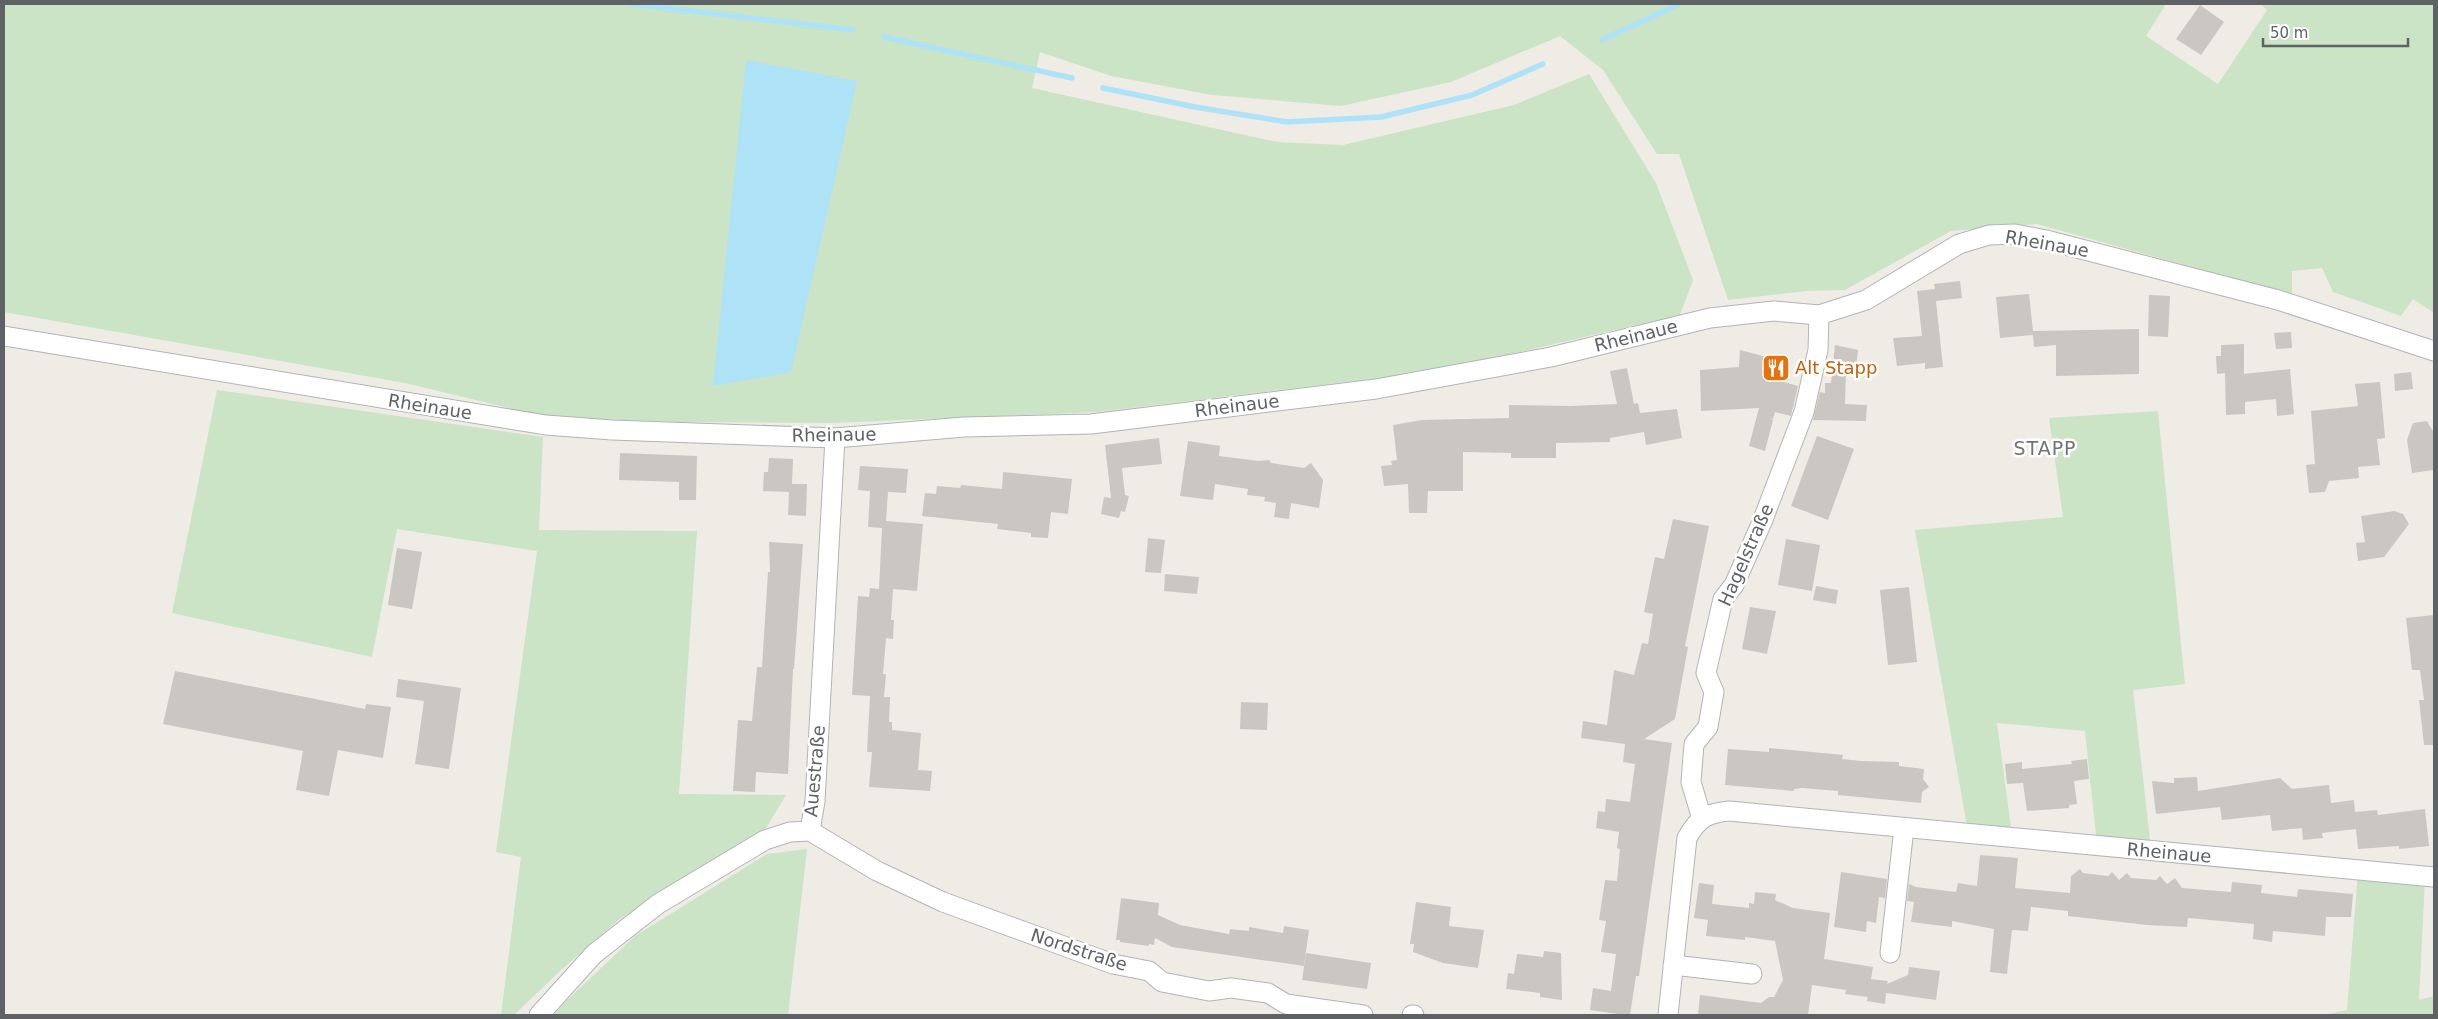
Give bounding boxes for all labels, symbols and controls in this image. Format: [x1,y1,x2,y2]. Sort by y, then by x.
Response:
scale bar [2263,15,2408,47]
text: 50 m [2270,24,2308,42]
street label: Rheinaue [2003,226,2091,261]
street label: Rheinaue [1592,315,1680,356]
restaurant icon: Alt Stapp [1761,353,1791,383]
place label: Alt Stapp [1795,357,1877,378]
street label: Rheinaue [386,389,474,424]
street label: Rheinaue [1194,390,1280,421]
street label: Rheinaue [791,423,877,446]
district label: STAPP [2013,437,2077,459]
street label: Hagelstraße [1714,501,1777,609]
street label: Auestraße [800,724,829,818]
street label: Rheinaue [2126,838,2212,867]
street label: Nordstraße [1028,924,1130,975]

